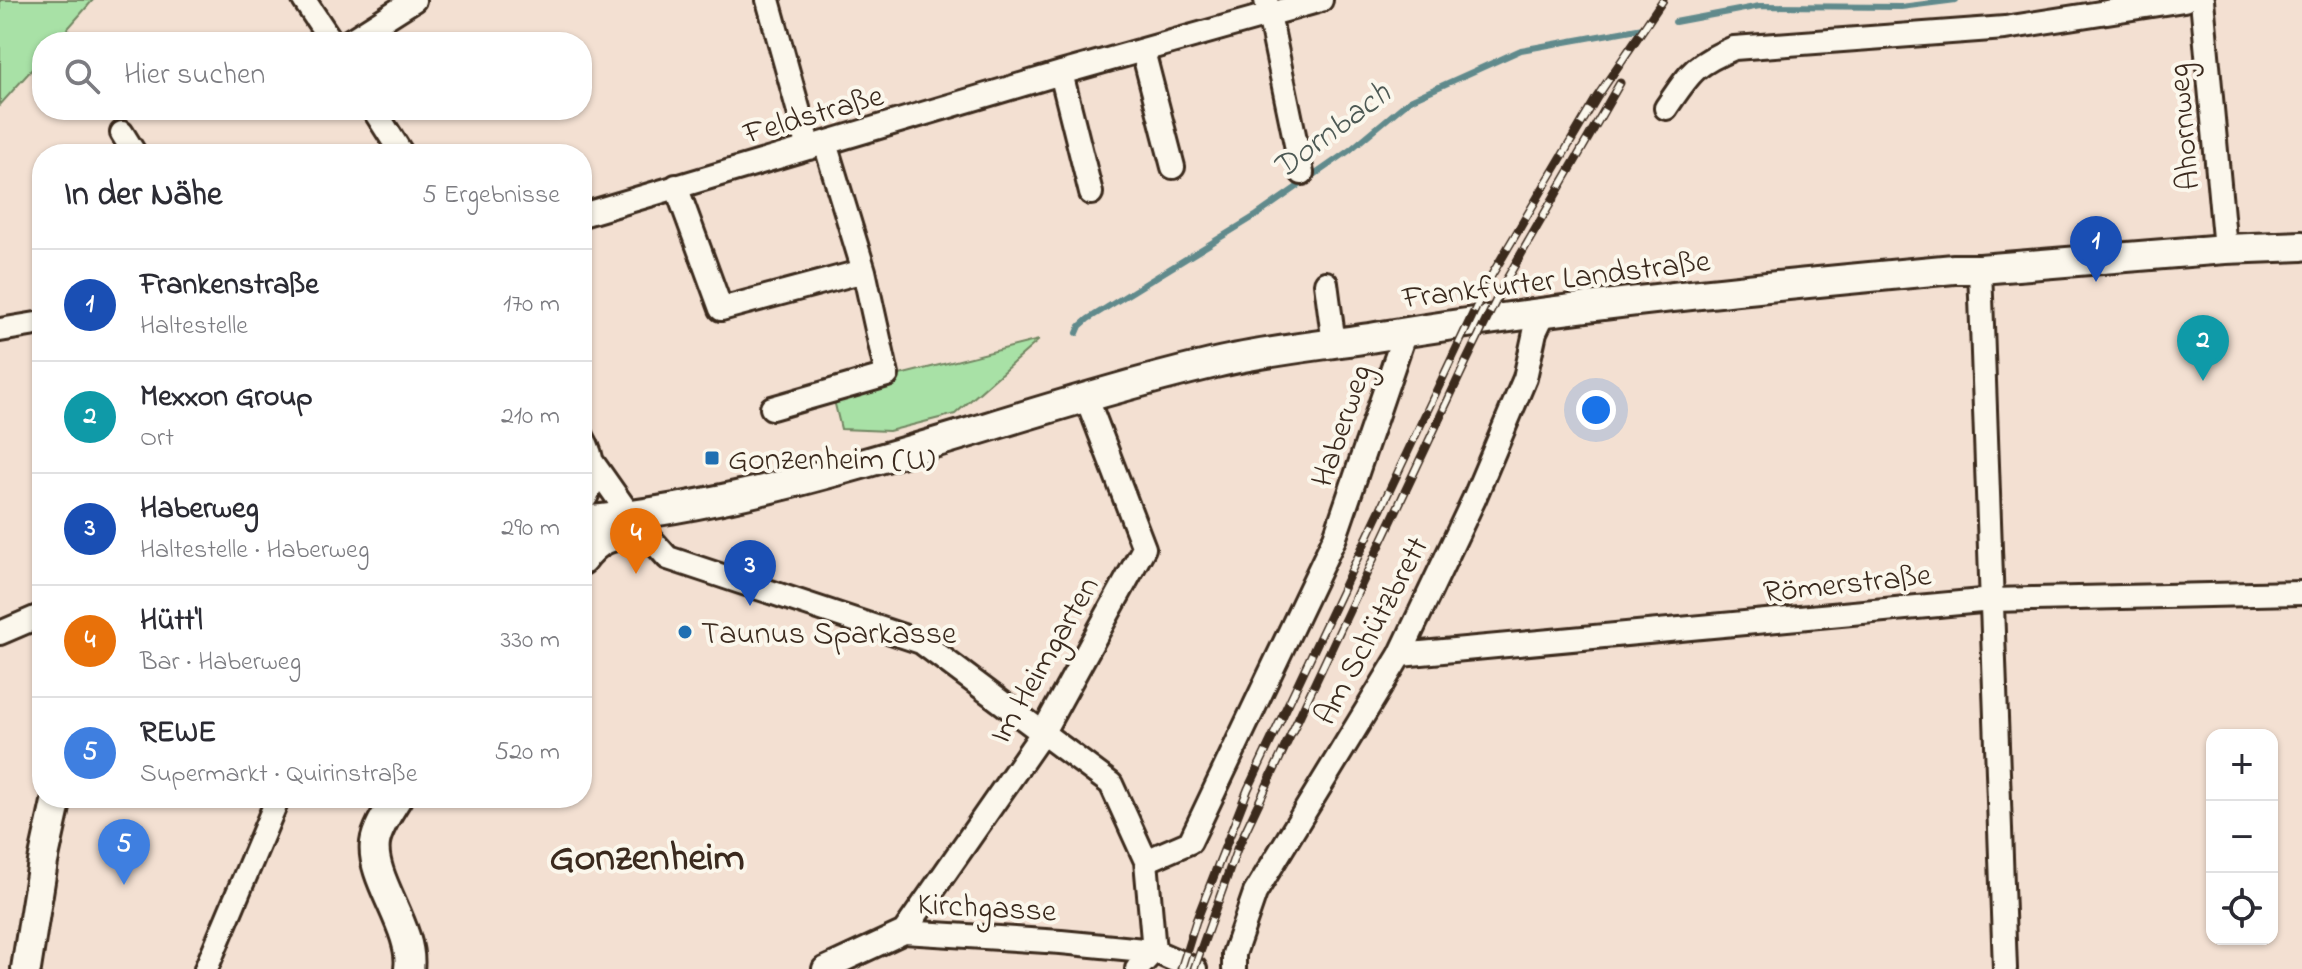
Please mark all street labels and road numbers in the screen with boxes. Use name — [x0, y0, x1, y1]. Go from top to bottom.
street label: Ahornweg — [2157, 61, 2214, 192]
street label: Feldstraße — [737, 74, 890, 159]
street label: Frankfurter Landstraße — [1399, 239, 1713, 324]
street label: Haberweg — [1300, 359, 1386, 494]
street label: Am Schützbrett — [1304, 529, 1443, 734]
street label: Römerstraße — [1761, 553, 1934, 618]
street label: Im Heimgarten — [979, 568, 1113, 753]
street label: Kirchgasse — [916, 882, 1058, 937]

